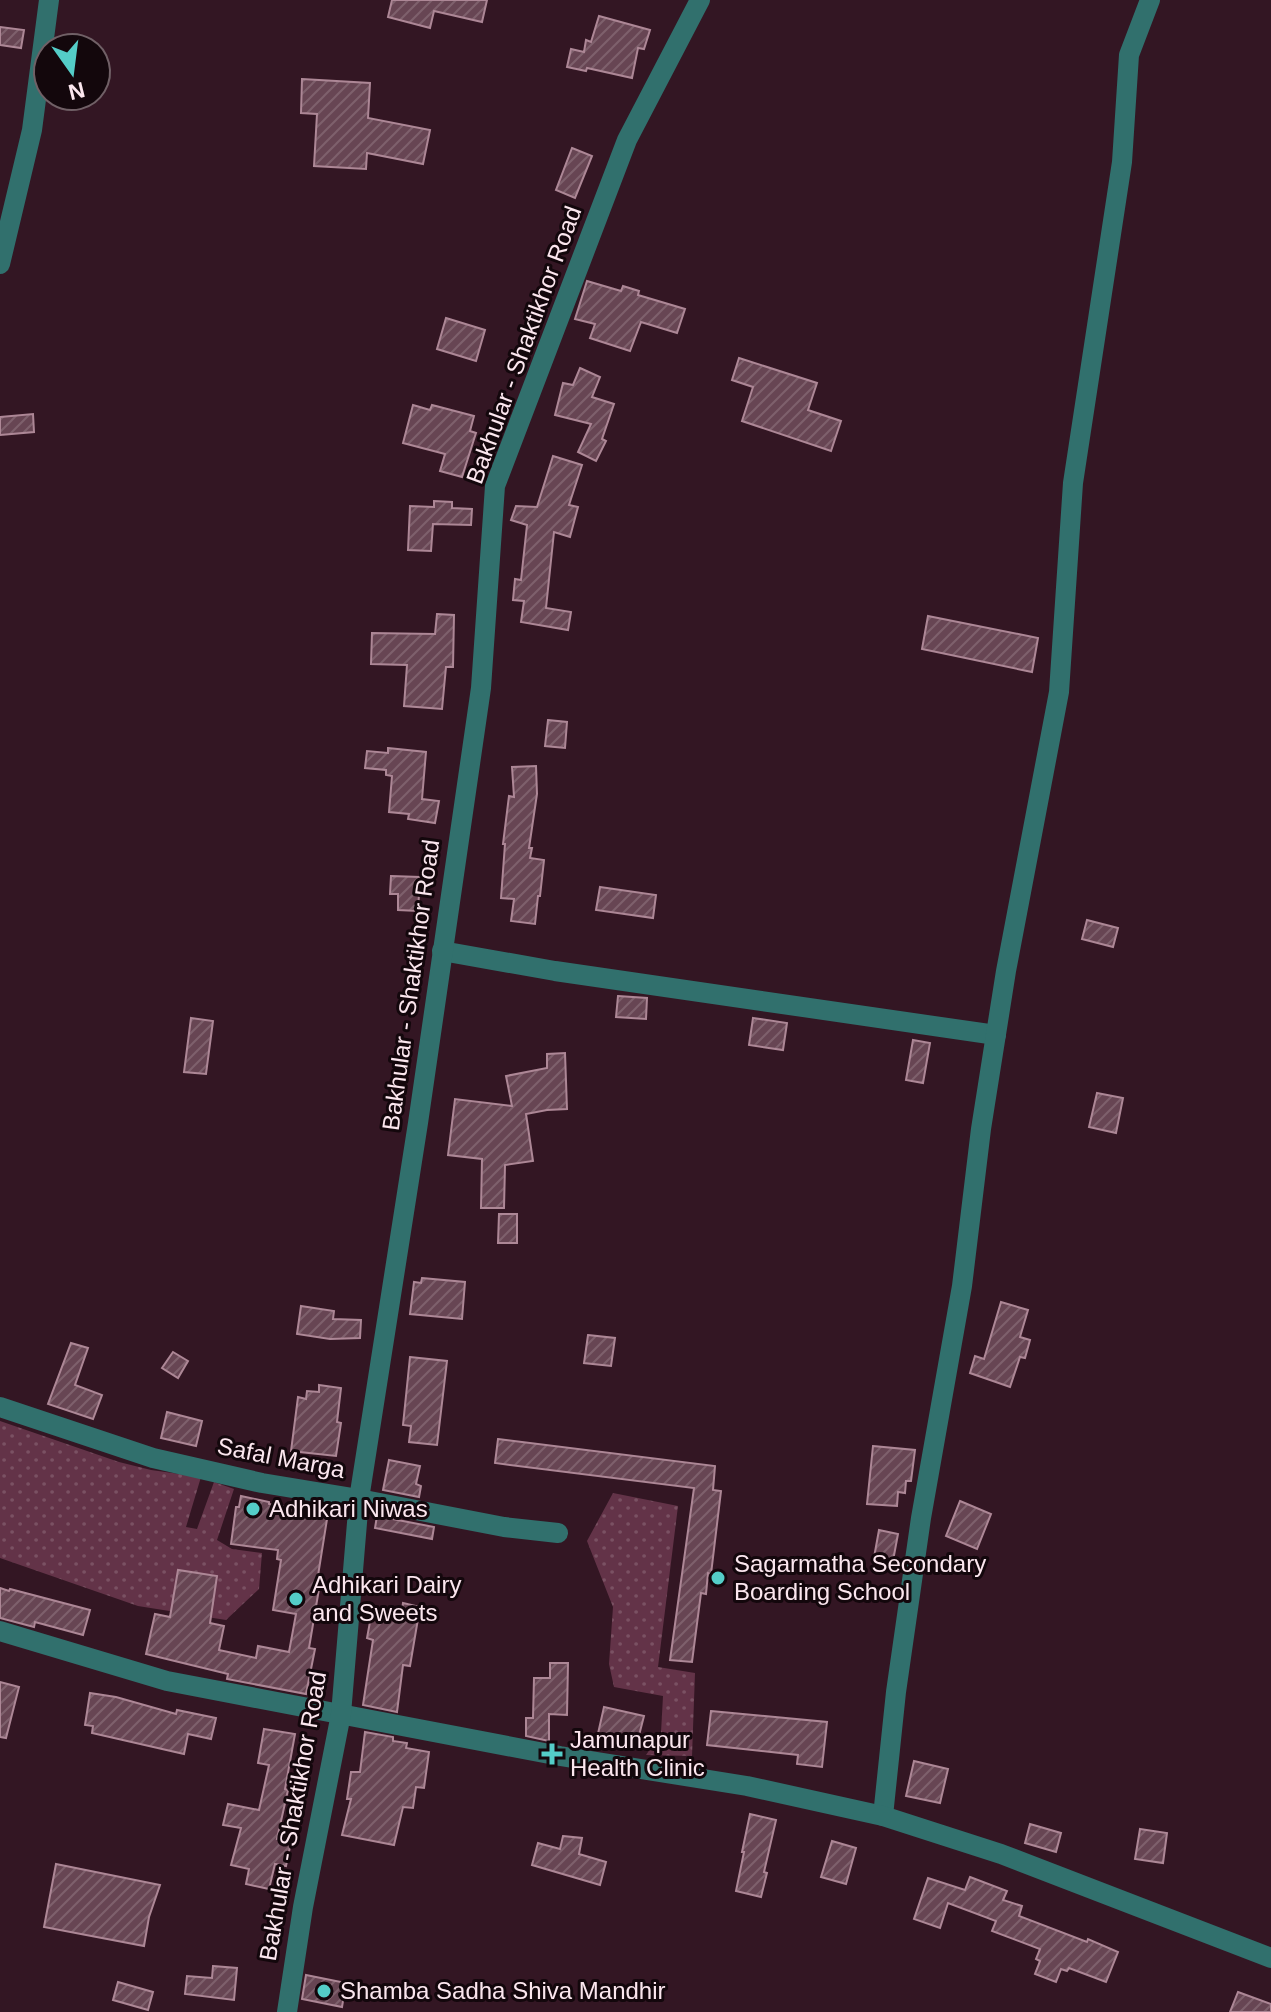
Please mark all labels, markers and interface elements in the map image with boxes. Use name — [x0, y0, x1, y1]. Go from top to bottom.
north arrow — [32, 32, 112, 112]
text: N — [66, 77, 87, 105]
street label: Bakhular - Shaktikhor Road — [461, 202, 586, 487]
street label: Bakhular - Shaktikhor Road — [377, 838, 444, 1132]
street label: Safal Marga — [215, 1432, 348, 1483]
place label: Adhikari Niwas — [269, 1495, 428, 1522]
marker: Adhikari Niwas — [244, 1500, 262, 1518]
place label: Sagarmatha Secondary Boarding School — [734, 1550, 986, 1605]
marker: Sagarmatha Secondary Boarding School — [709, 1569, 727, 1587]
place label: Adhikari Dairy and Sweets — [312, 1571, 461, 1626]
marker: Adhikari Dairy and Sweets — [287, 1590, 305, 1608]
street label: Bakhular - Shaktikhor Road — [254, 1669, 331, 1963]
place label: Jamunapur Health Clinic — [570, 1726, 705, 1781]
marker: Jamunapur Health Clinic — [541, 1743, 563, 1765]
place label: Shamba Sadha Shiva Mandhir — [340, 1977, 666, 2004]
marker: Shamba Sadha Shiva Mandhir — [315, 1982, 333, 2000]

